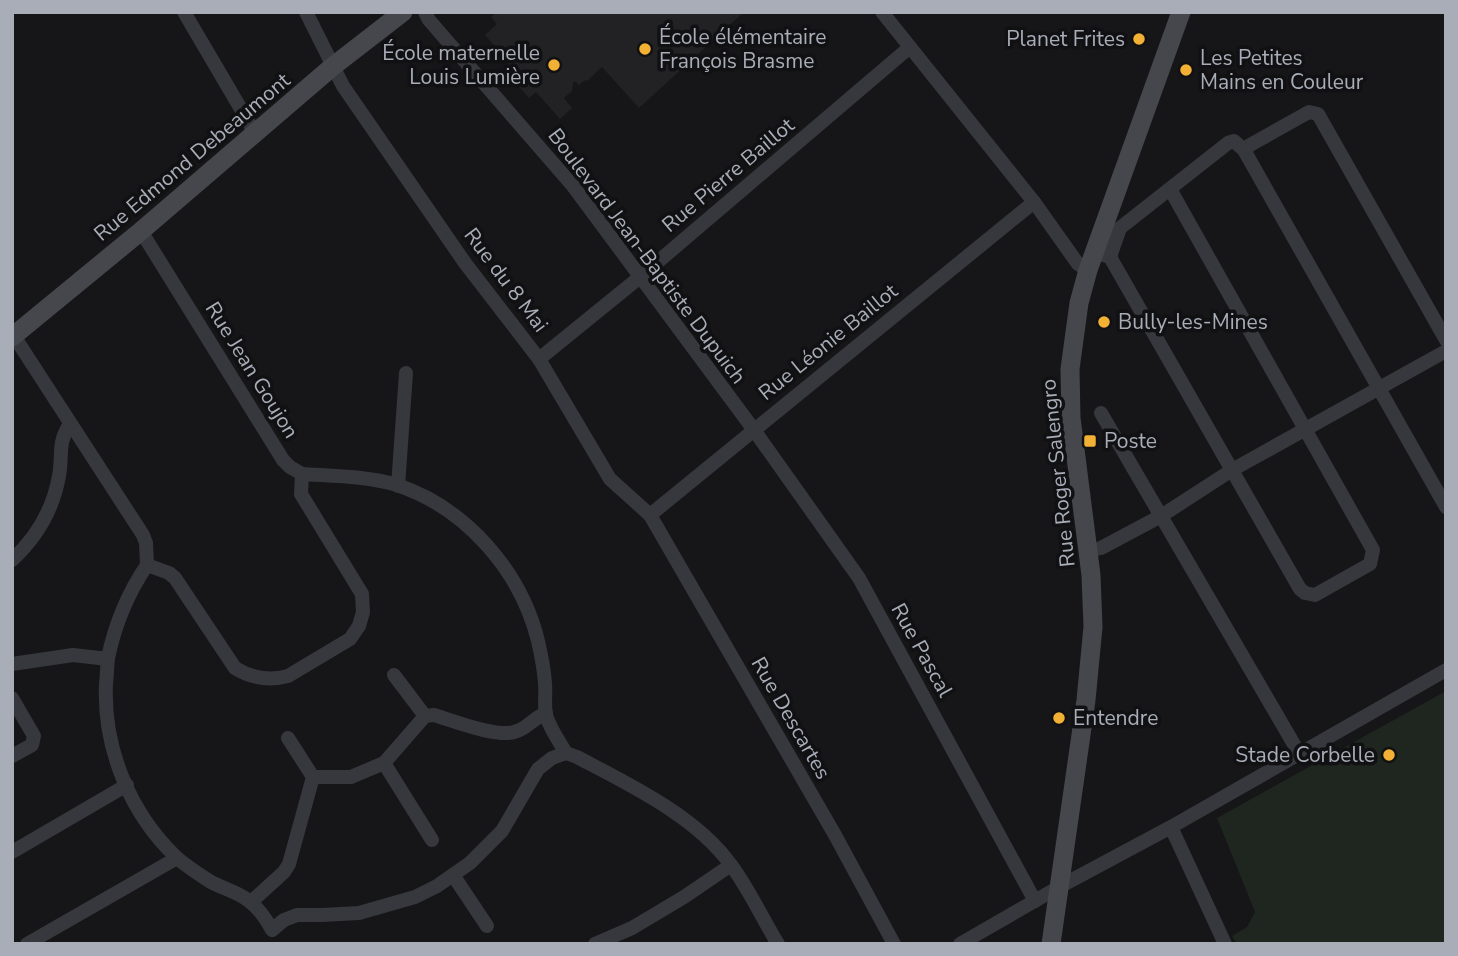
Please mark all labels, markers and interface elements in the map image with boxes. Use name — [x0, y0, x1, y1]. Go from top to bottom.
place label: École élémentaire François Brasme — [659, 23, 826, 75]
place label: Planet Frites — [1006, 25, 1125, 53]
marker: Planet Frites — [1131, 31, 1147, 47]
place label: École maternelle Louis Lumière — [382, 39, 540, 91]
marker: École élémentaire François Brasme — [637, 41, 653, 57]
place label: Les Petites Mains en Couleur — [1200, 44, 1364, 96]
marker: École maternelle Louis Lumière — [546, 57, 562, 73]
marker: Les Petites Mains en Couleur — [1178, 62, 1194, 78]
street label: Rue Edmond Debeaumont — [88, 66, 296, 247]
street label: Rue Pierre Baillot — [656, 111, 801, 239]
street label: Boulevard Jean-Baptiste Dupuich — [542, 123, 752, 389]
street label: Rue du 8 Mai — [458, 222, 554, 338]
street label: Rue Léonie Baillot — [753, 277, 904, 407]
street label: Rue Jean Goujon — [199, 296, 305, 444]
place label: Bully-les-Mines — [1118, 308, 1268, 336]
marker: Bully-les-Mines — [1096, 314, 1112, 330]
street label: Rue Roger Salengro — [1034, 378, 1082, 568]
place label: Poste — [1104, 427, 1157, 455]
marker: Poste — [1082, 433, 1098, 449]
street label: Rue Pascal — [885, 598, 960, 703]
street label: Rue Descartes — [745, 652, 837, 784]
place label: Entendre — [1073, 704, 1158, 732]
marker: Entendre — [1051, 710, 1067, 726]
place label: Stade Corbelle — [1235, 741, 1375, 769]
marker: Stade Corbelle — [1381, 747, 1397, 763]

